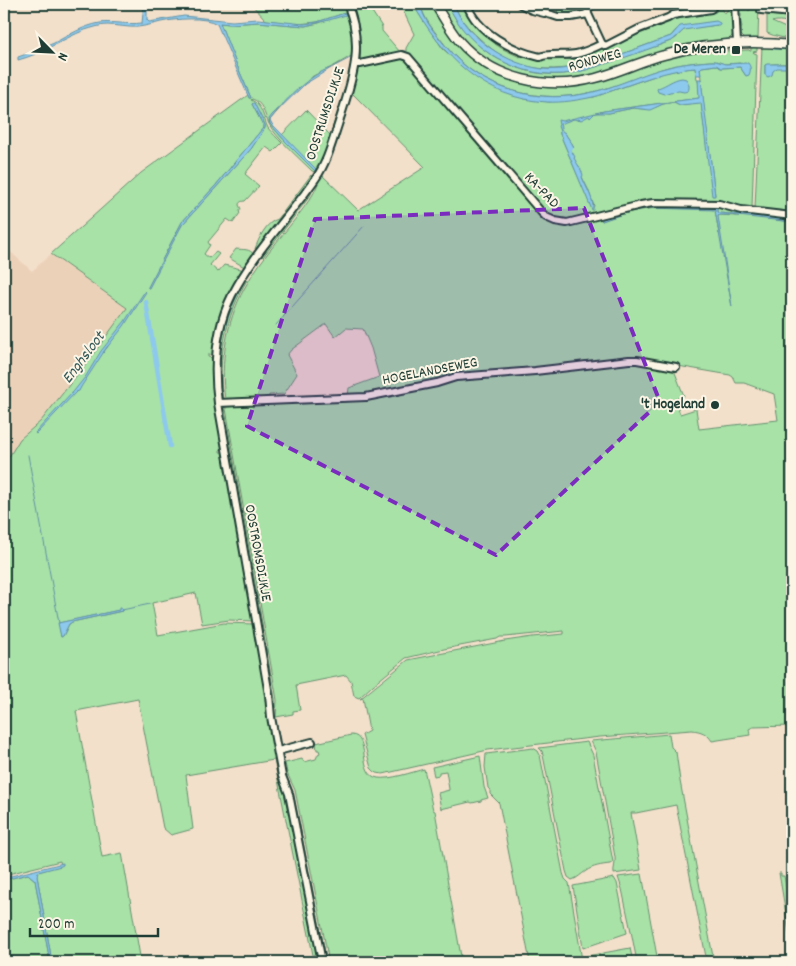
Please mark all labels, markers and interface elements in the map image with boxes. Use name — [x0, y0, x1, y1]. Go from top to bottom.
north arrow — [28, 28, 78, 78]
place label: De Meren — [674, 39, 726, 61]
street label: RONDWEG — [566, 43, 624, 79]
marker: De Meren — [730, 44, 742, 56]
text: N — [51, 49, 73, 64]
street label: OOSTRUMSDIJKJE — [301, 64, 351, 163]
street label: KA-PAD — [518, 168, 564, 214]
water label: Enghsloot — [57, 326, 112, 389]
street label: HOGELANDSEWEG — [380, 352, 480, 392]
place label: 't Hogeland — [641, 394, 705, 416]
marker: 't Hogeland — [709, 399, 721, 411]
street label: OOSTROMSDIJKJE — [238, 503, 276, 603]
scale bar — [30, 906, 158, 938]
text: 200 m — [38, 914, 75, 936]

